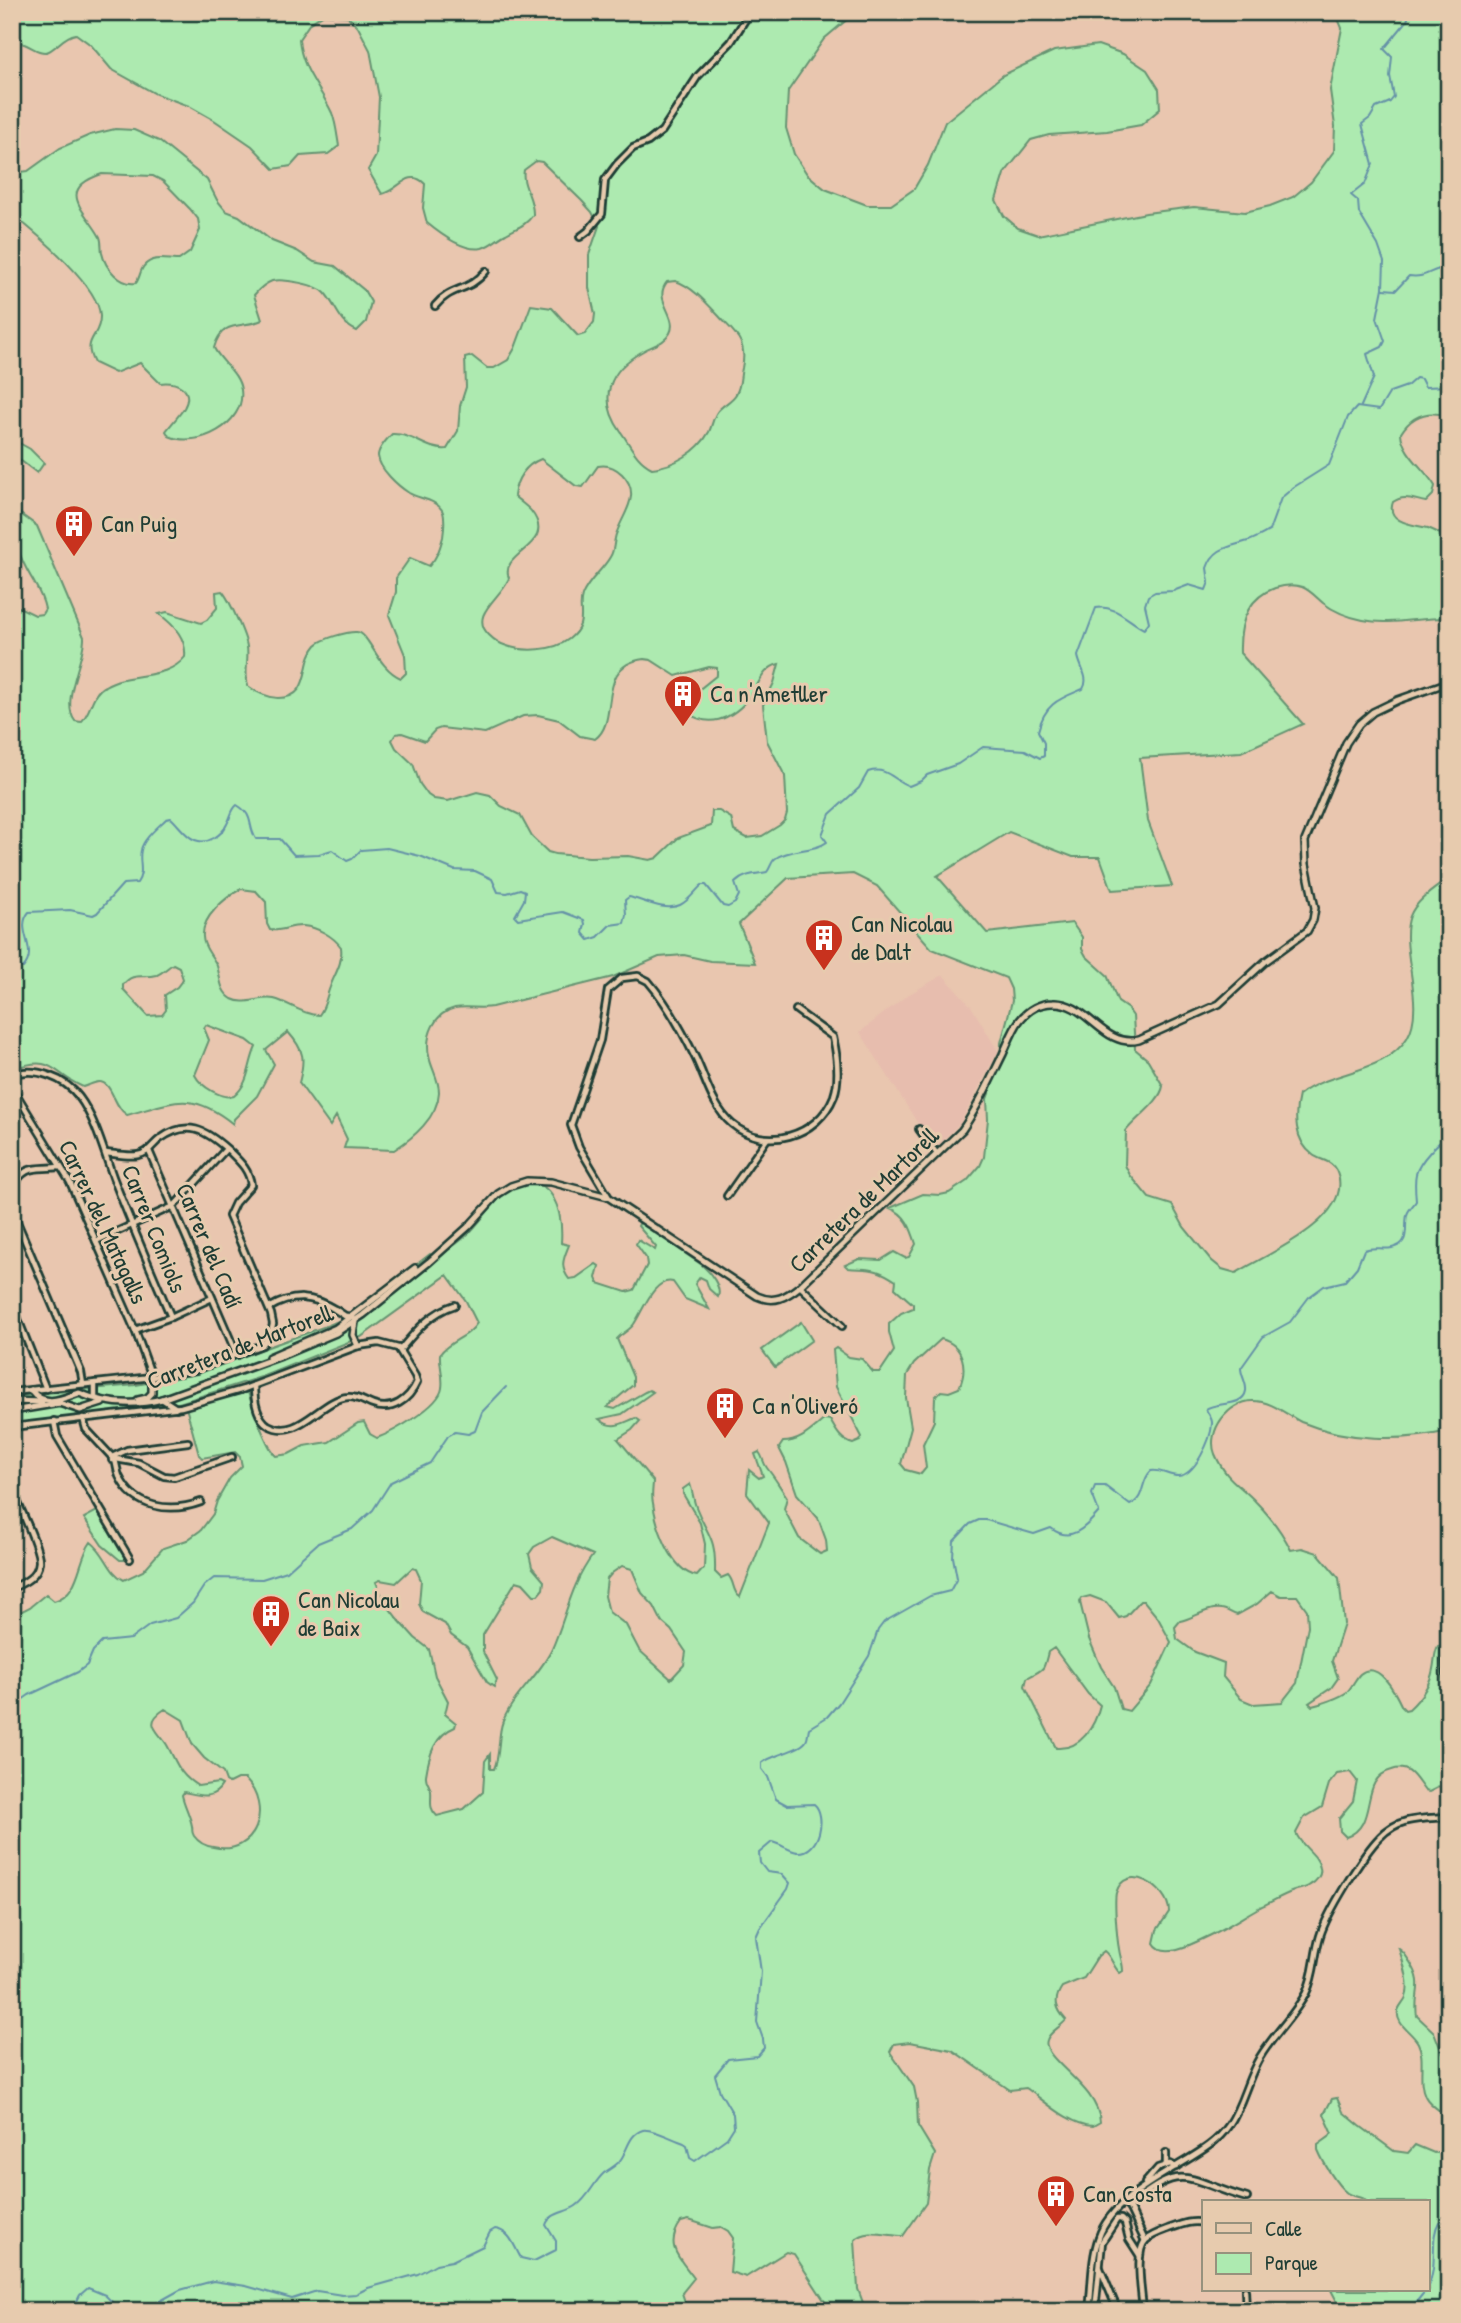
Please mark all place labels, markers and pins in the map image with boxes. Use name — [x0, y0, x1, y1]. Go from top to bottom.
building icon: Can Puig — [53, 503, 95, 558]
place label: Can Puig — [101, 507, 177, 539]
building icon: Ca n'Ametller — [662, 673, 704, 728]
place label: Ca n'Ametller — [710, 677, 828, 709]
place label: Can Nicolau de Dalt — [851, 907, 953, 967]
building icon: Can Nicolau de Dalt — [803, 917, 845, 972]
building icon: Ca n'Oliveró — [704, 1385, 746, 1440]
place label: Ca n'Oliveró — [752, 1389, 858, 1421]
place label: Can Nicolau de Baix — [298, 1583, 400, 1643]
building icon: Can Nicolau de Baix — [250, 1593, 292, 1648]
building icon: Can Costa — [1035, 2173, 1077, 2228]
place label: Can Costa — [1083, 2177, 1172, 2209]

